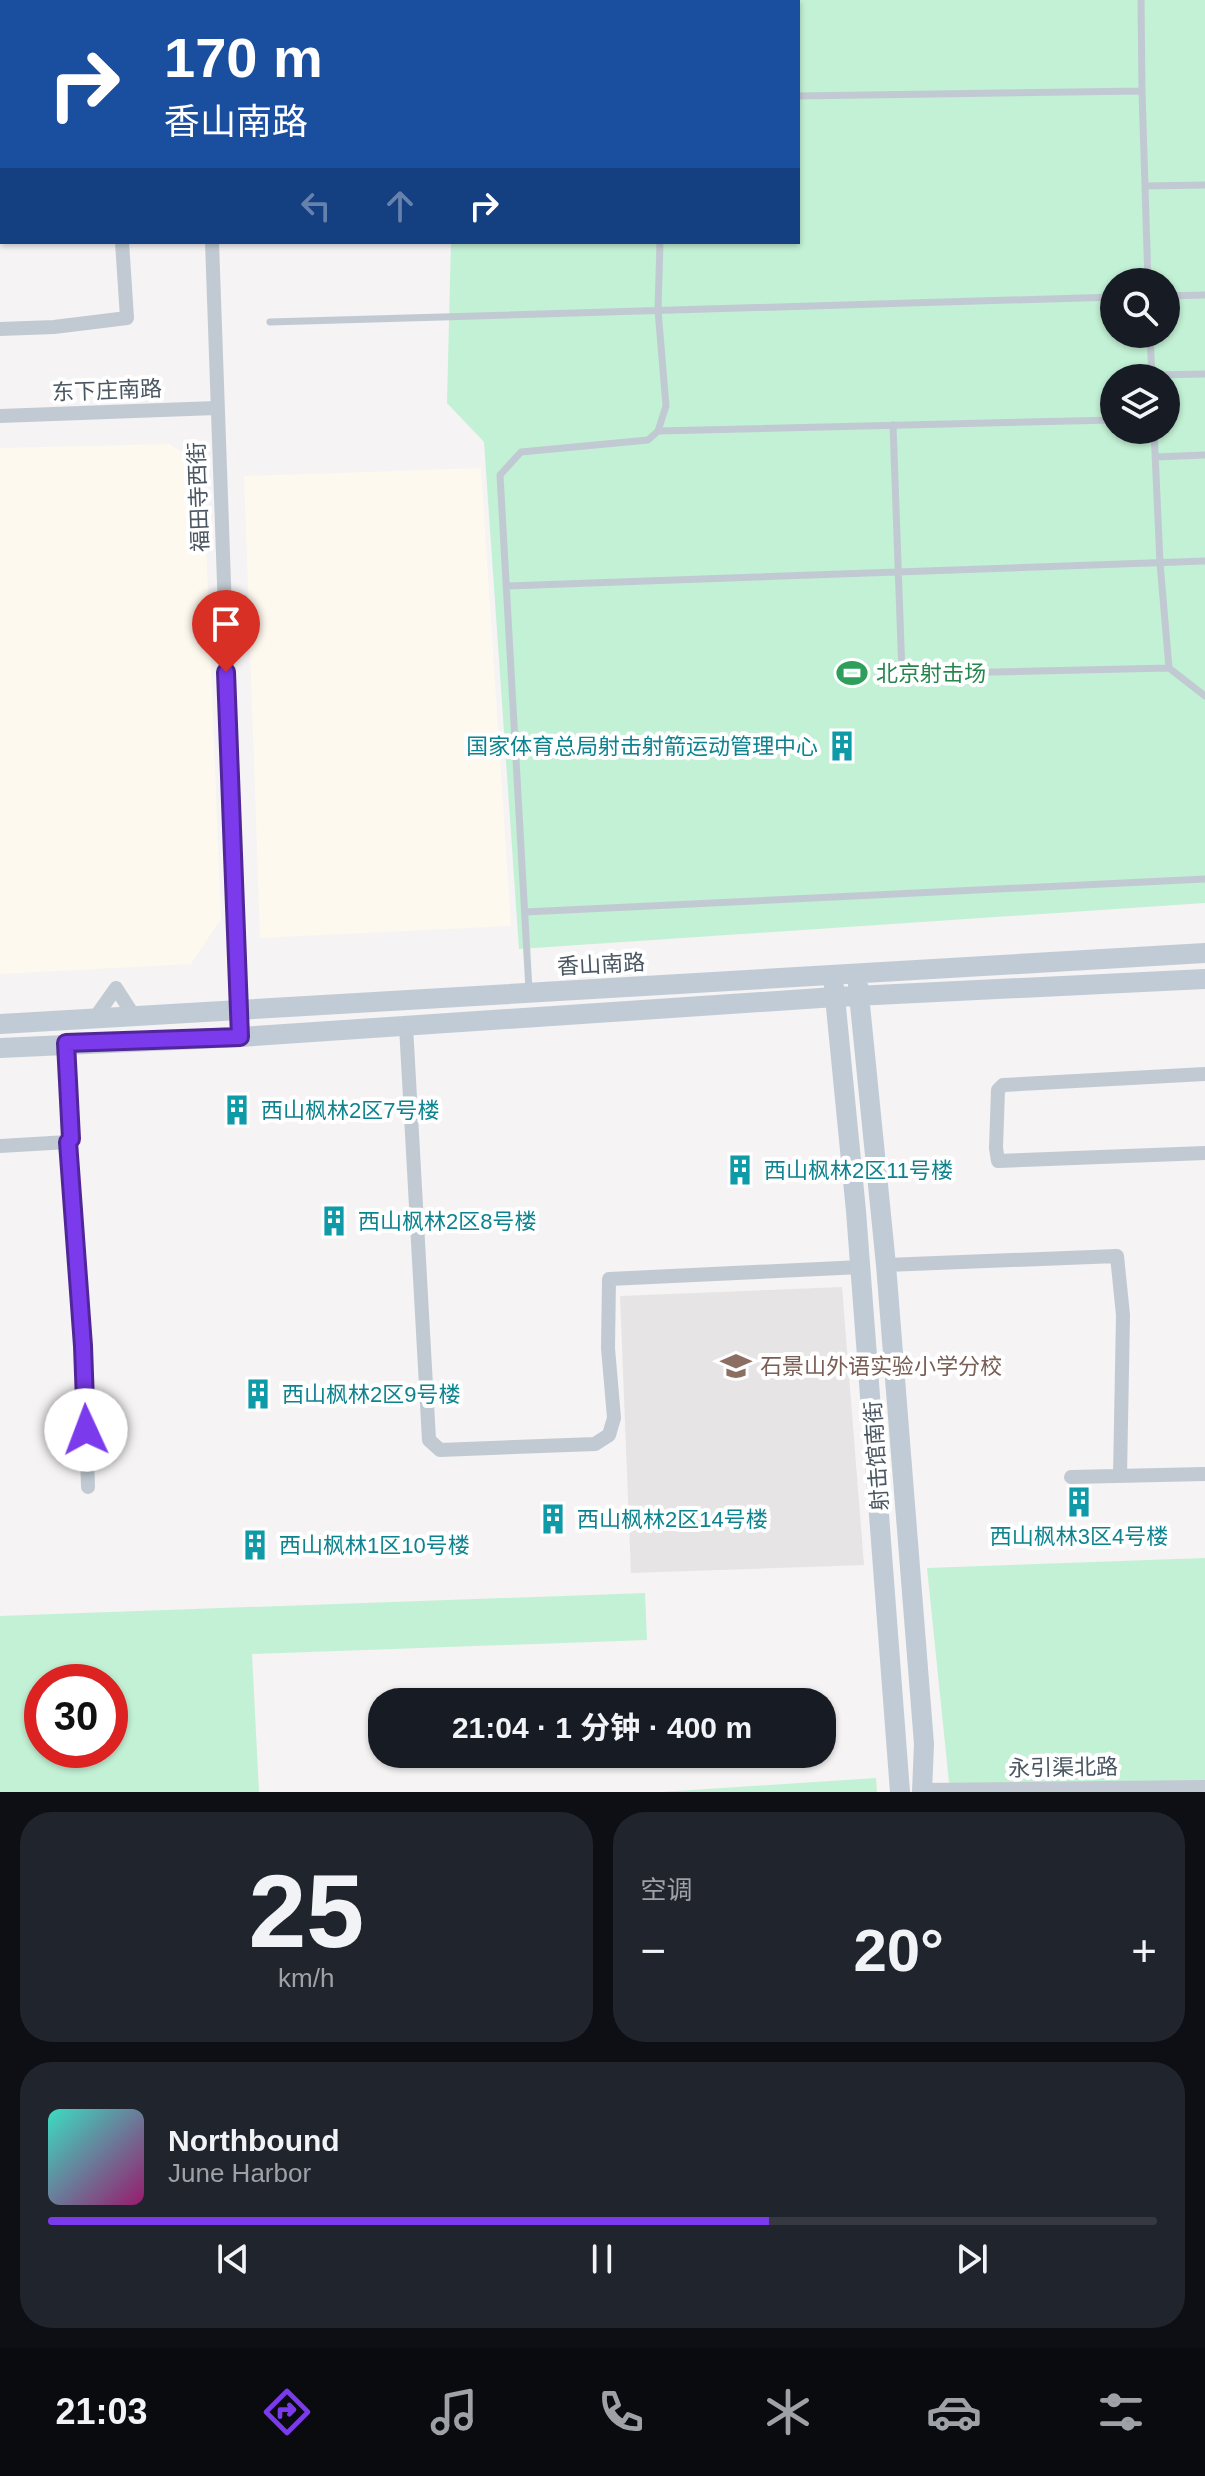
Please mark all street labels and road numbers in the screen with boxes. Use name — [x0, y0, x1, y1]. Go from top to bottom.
street label: 东下庄南路 — [52, 376, 162, 405]
street label: 福田寺西街 — [184, 442, 213, 552]
street label: 香山南路 — [556, 950, 646, 979]
street label: 射击馆南街 — [860, 1400, 893, 1512]
street label: 永引渠北路 — [1008, 1754, 1118, 1781]

